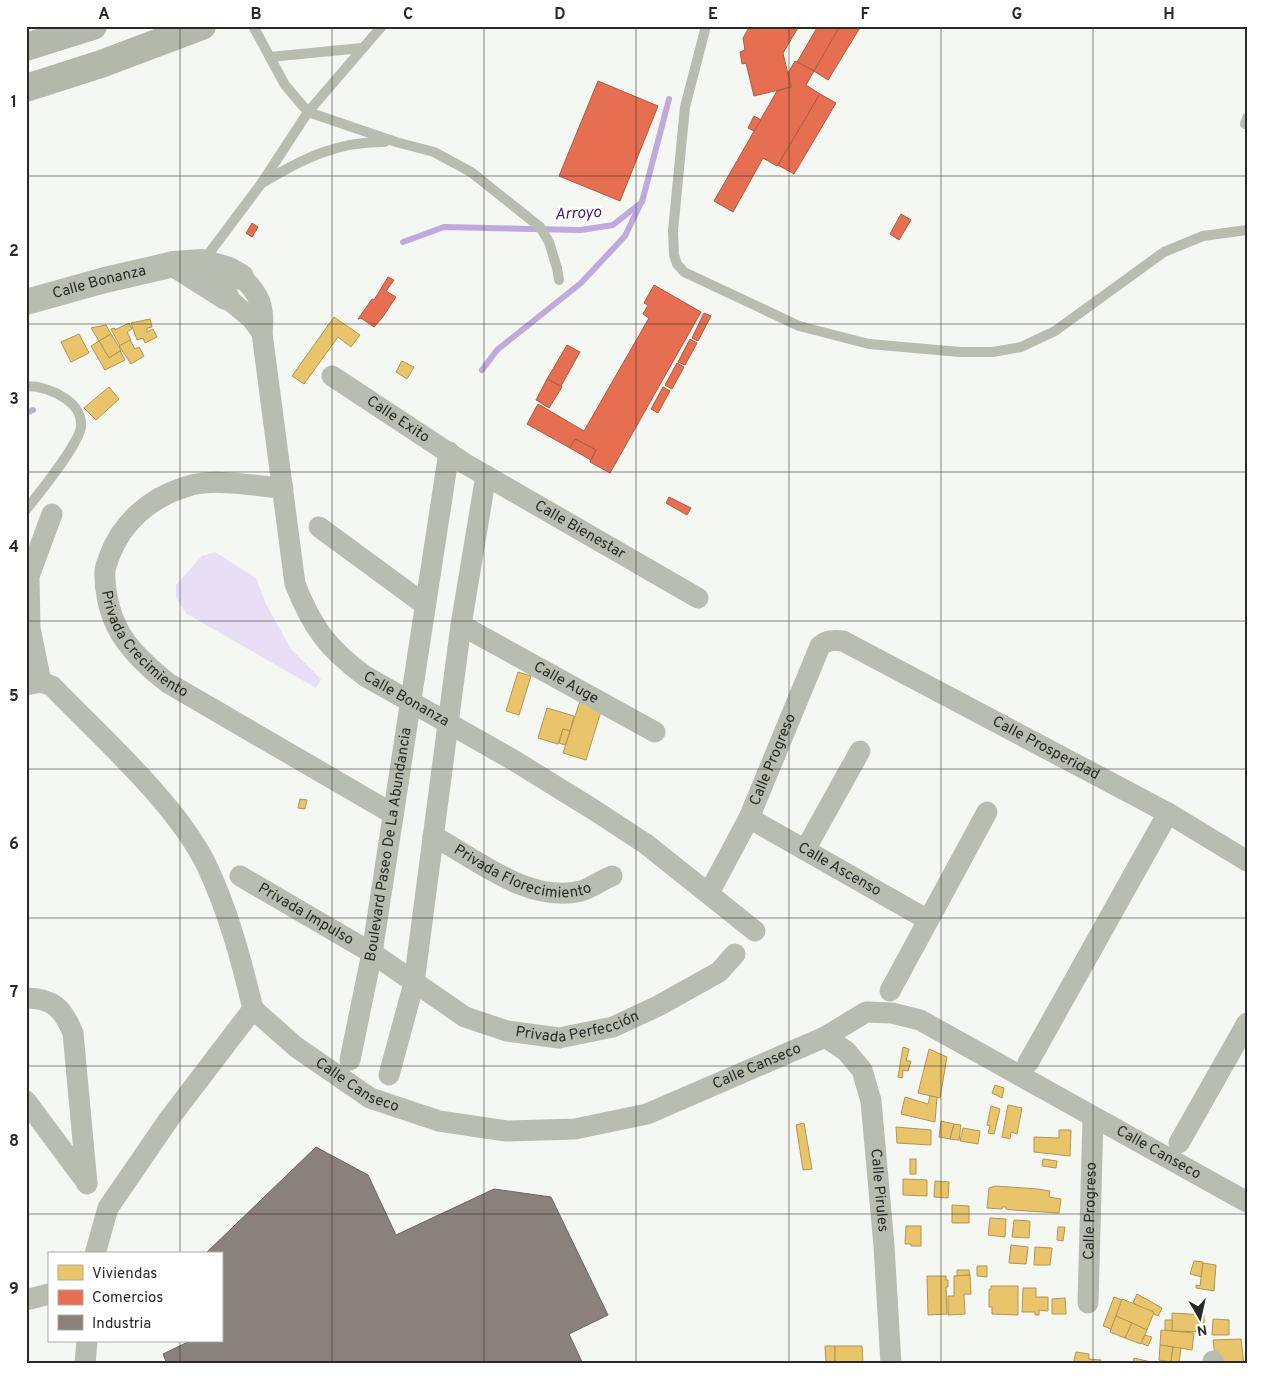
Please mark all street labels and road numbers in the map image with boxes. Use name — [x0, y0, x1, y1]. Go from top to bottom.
street label: Calle Bonanza — [50, 261, 148, 304]
street label: Calle Exito — [363, 392, 433, 447]
street label: Calle Bienestar — [531, 496, 629, 564]
street label: Privada Crecimiento — [97, 589, 191, 702]
street label: Calle Auge — [530, 657, 602, 709]
street label: Calle Bonanza — [360, 667, 453, 731]
street label: Calle Progreso — [746, 711, 800, 809]
street label: Calle Prosperidad — [989, 712, 1103, 785]
street label: Boulevard Paseo De La Abundancia — [361, 726, 416, 963]
street label: Calle Ascenso — [794, 838, 885, 901]
street label: Privada Florecimiento — [450, 841, 595, 903]
street label: Privada Impulso — [254, 879, 357, 950]
street label: Privada Perfección — [514, 1007, 642, 1047]
street label: Calle Canseco — [710, 1039, 804, 1094]
street label: Calle Canseco — [311, 1054, 402, 1117]
street label: Calle Canseco — [1112, 1121, 1204, 1184]
street label: Calle Pirules — [866, 1148, 892, 1233]
street label: Calle Progreso — [1080, 1162, 1101, 1260]

